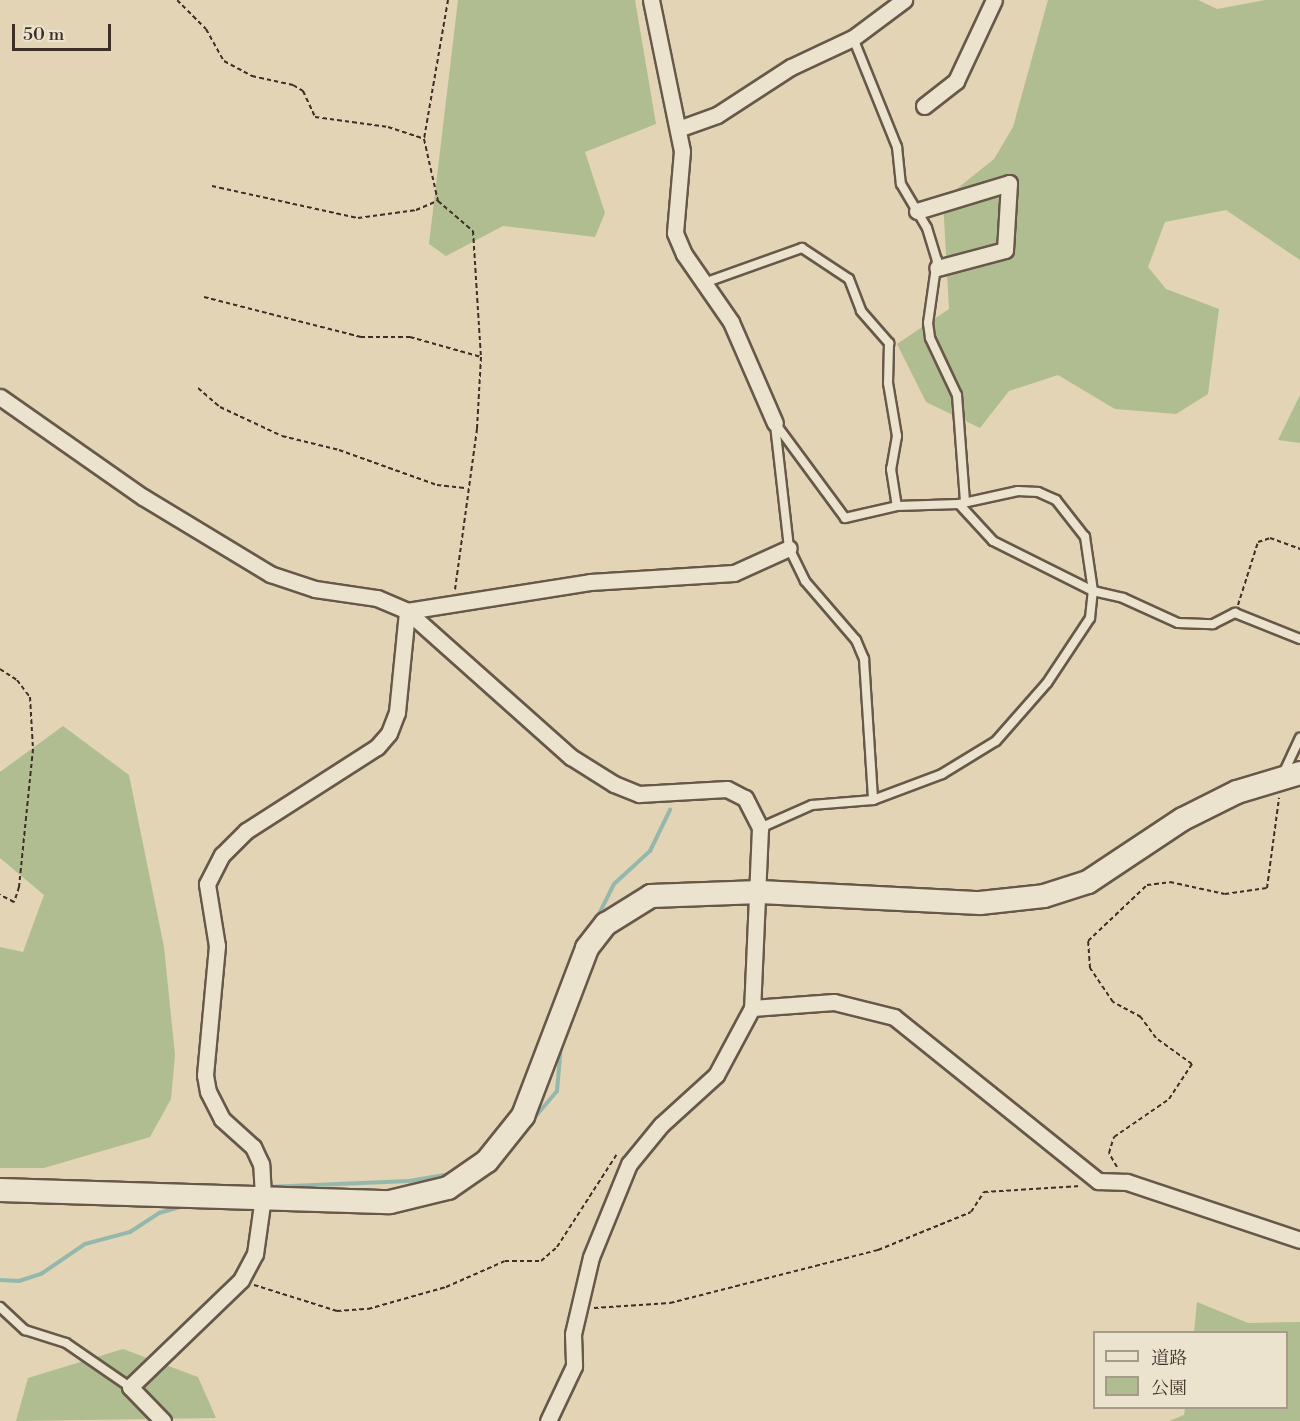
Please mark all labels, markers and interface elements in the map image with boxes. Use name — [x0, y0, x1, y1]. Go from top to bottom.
scale bar — [15, 12, 114, 50]
text: 50 m — [23, 23, 64, 46]
legend — [1093, 1331, 1288, 1409]
text: 道路 — [1151, 1347, 1187, 1370]
text: 公園 — [1151, 1377, 1187, 1400]

